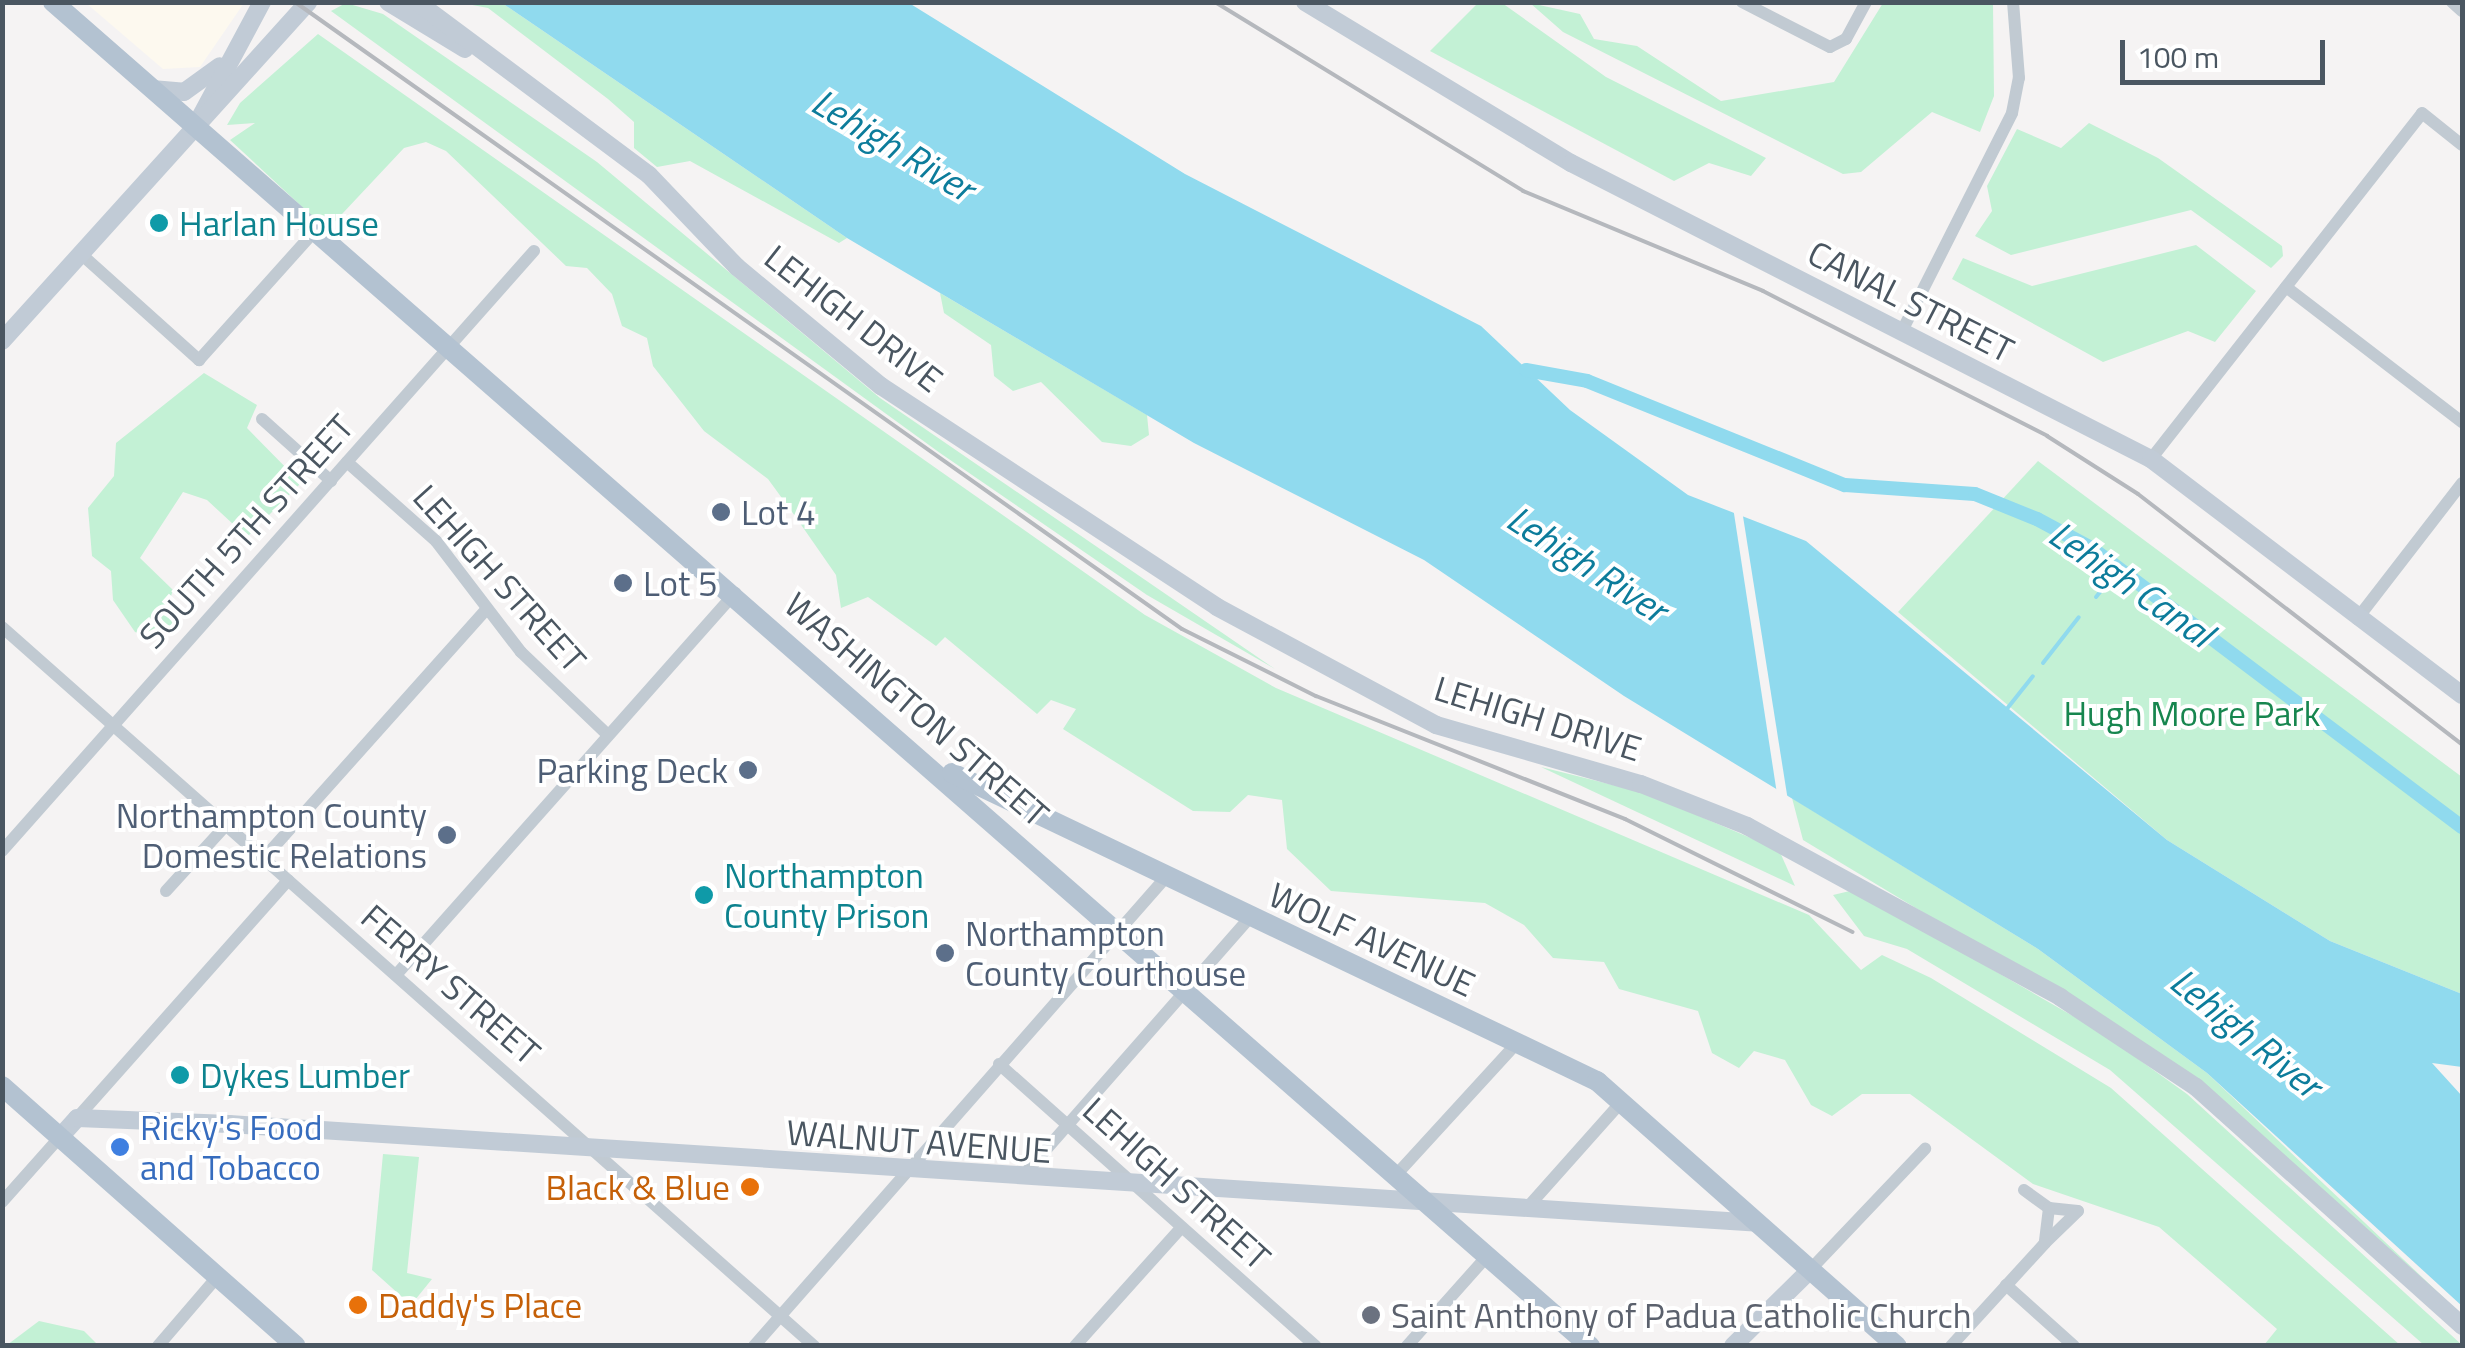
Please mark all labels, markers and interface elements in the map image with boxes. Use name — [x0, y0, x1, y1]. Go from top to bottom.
scale bar — [2125, 20, 2330, 82]
text: 100 m — [2137, 34, 2219, 80]
water label: Lehigh River — [804, 79, 982, 211]
place label: Harlan House — [179, 202, 379, 244]
marker: Harlan House — [148, 212, 170, 234]
street label: CANAL STREET — [1801, 231, 2021, 371]
street label: LEHIGH DRIVE — [757, 236, 951, 400]
street label: SOUTH 5TH STREET — [130, 406, 362, 656]
street label: LEHIGH STREET — [405, 476, 595, 680]
place label: Lot 4 — [741, 491, 816, 533]
water label: Lehigh River — [1499, 496, 1675, 632]
marker: Lot 4 — [710, 501, 732, 523]
water label: Lehigh Canal — [2040, 511, 2222, 657]
place label: Lot 5 — [643, 562, 718, 604]
marker: Lot 5 — [612, 572, 634, 594]
street label: WASHINGTON STREET — [777, 583, 1057, 835]
street label: LEHIGH DRIVE — [1430, 667, 1646, 769]
park label: Hugh Moore Park — [2063, 692, 2321, 734]
place label: Parking Deck — [537, 749, 728, 791]
marker: Parking Deck — [737, 759, 759, 781]
place label: Northampton County Domestic Relations — [116, 794, 427, 876]
marker: Northampton County Domestic Relations — [436, 824, 458, 846]
place label: Northampton County Prison — [724, 854, 929, 936]
street label: WOLF AVENUE — [1262, 873, 1482, 1005]
marker: Northampton County Prison — [693, 884, 715, 906]
street label: FERRY STREET — [353, 895, 549, 1073]
place label: Northampton County Courthouse — [965, 912, 1246, 994]
marker: Northampton County Courthouse — [934, 942, 956, 964]
water label: Lehigh River — [2161, 958, 2331, 1108]
place label: Dykes Lumber — [200, 1054, 410, 1096]
marker: Dykes Lumber — [169, 1064, 191, 1086]
street label: LEHIGH STREET — [1075, 1088, 1279, 1278]
place label: Ricky's Food and Tobacco — [140, 1106, 322, 1188]
street label: WALNUT AVENUE — [785, 1111, 1053, 1171]
marker: Ricky's Food and Tobacco — [109, 1136, 131, 1158]
place label: Black & Blue — [545, 1166, 730, 1208]
marker: Black & Blue — [739, 1176, 761, 1198]
place label: Daddy's Place — [378, 1284, 582, 1326]
marker: Daddy's Place — [347, 1294, 369, 1316]
place label: Saint Anthony of Padua Catholic Church — [1391, 1294, 1971, 1336]
marker: Saint Anthony of Padua Catholic Church — [1360, 1304, 1382, 1326]

